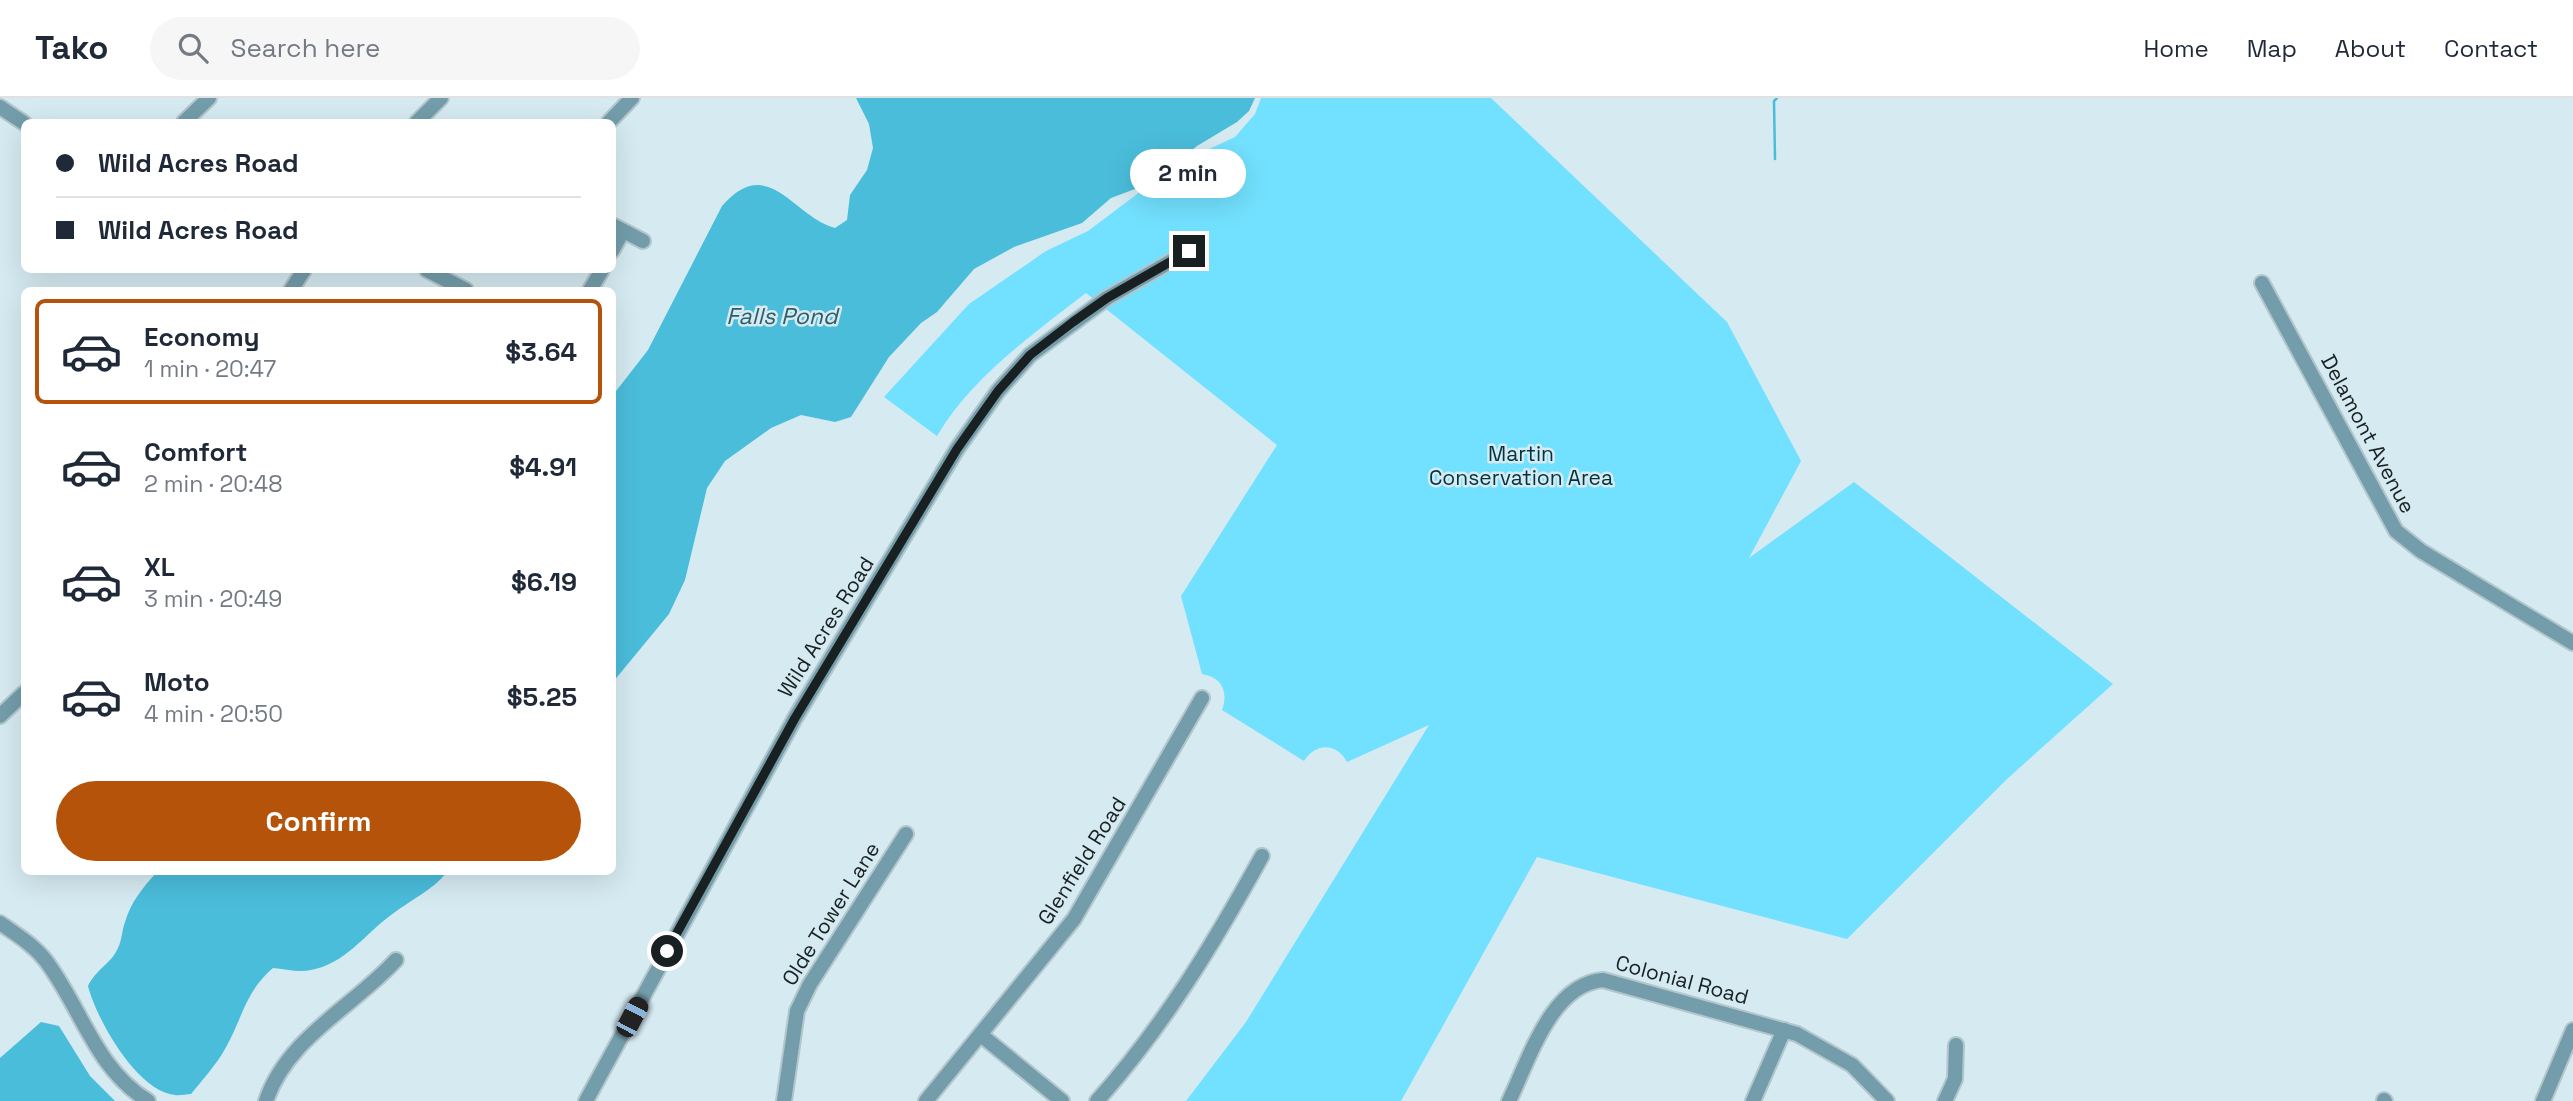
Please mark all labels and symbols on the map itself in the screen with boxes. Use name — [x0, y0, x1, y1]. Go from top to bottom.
callout: 2 min — [1131, 150, 1247, 198]
route end — [1173, 235, 1205, 267]
water label: Falls Pond — [726, 301, 840, 331]
street label: Delamont Avenue — [2315, 350, 2422, 518]
park label: Martin Conservation Area — [1429, 440, 1613, 491]
street label: Wild Acres Road — [771, 551, 880, 702]
street label: Glenfield Road — [1031, 792, 1132, 930]
street label: Olde Tower Lane — [776, 837, 886, 991]
route start — [651, 935, 683, 967]
street label: Colonial Road — [1613, 949, 1752, 1010]
car — [613, 994, 652, 1040]

